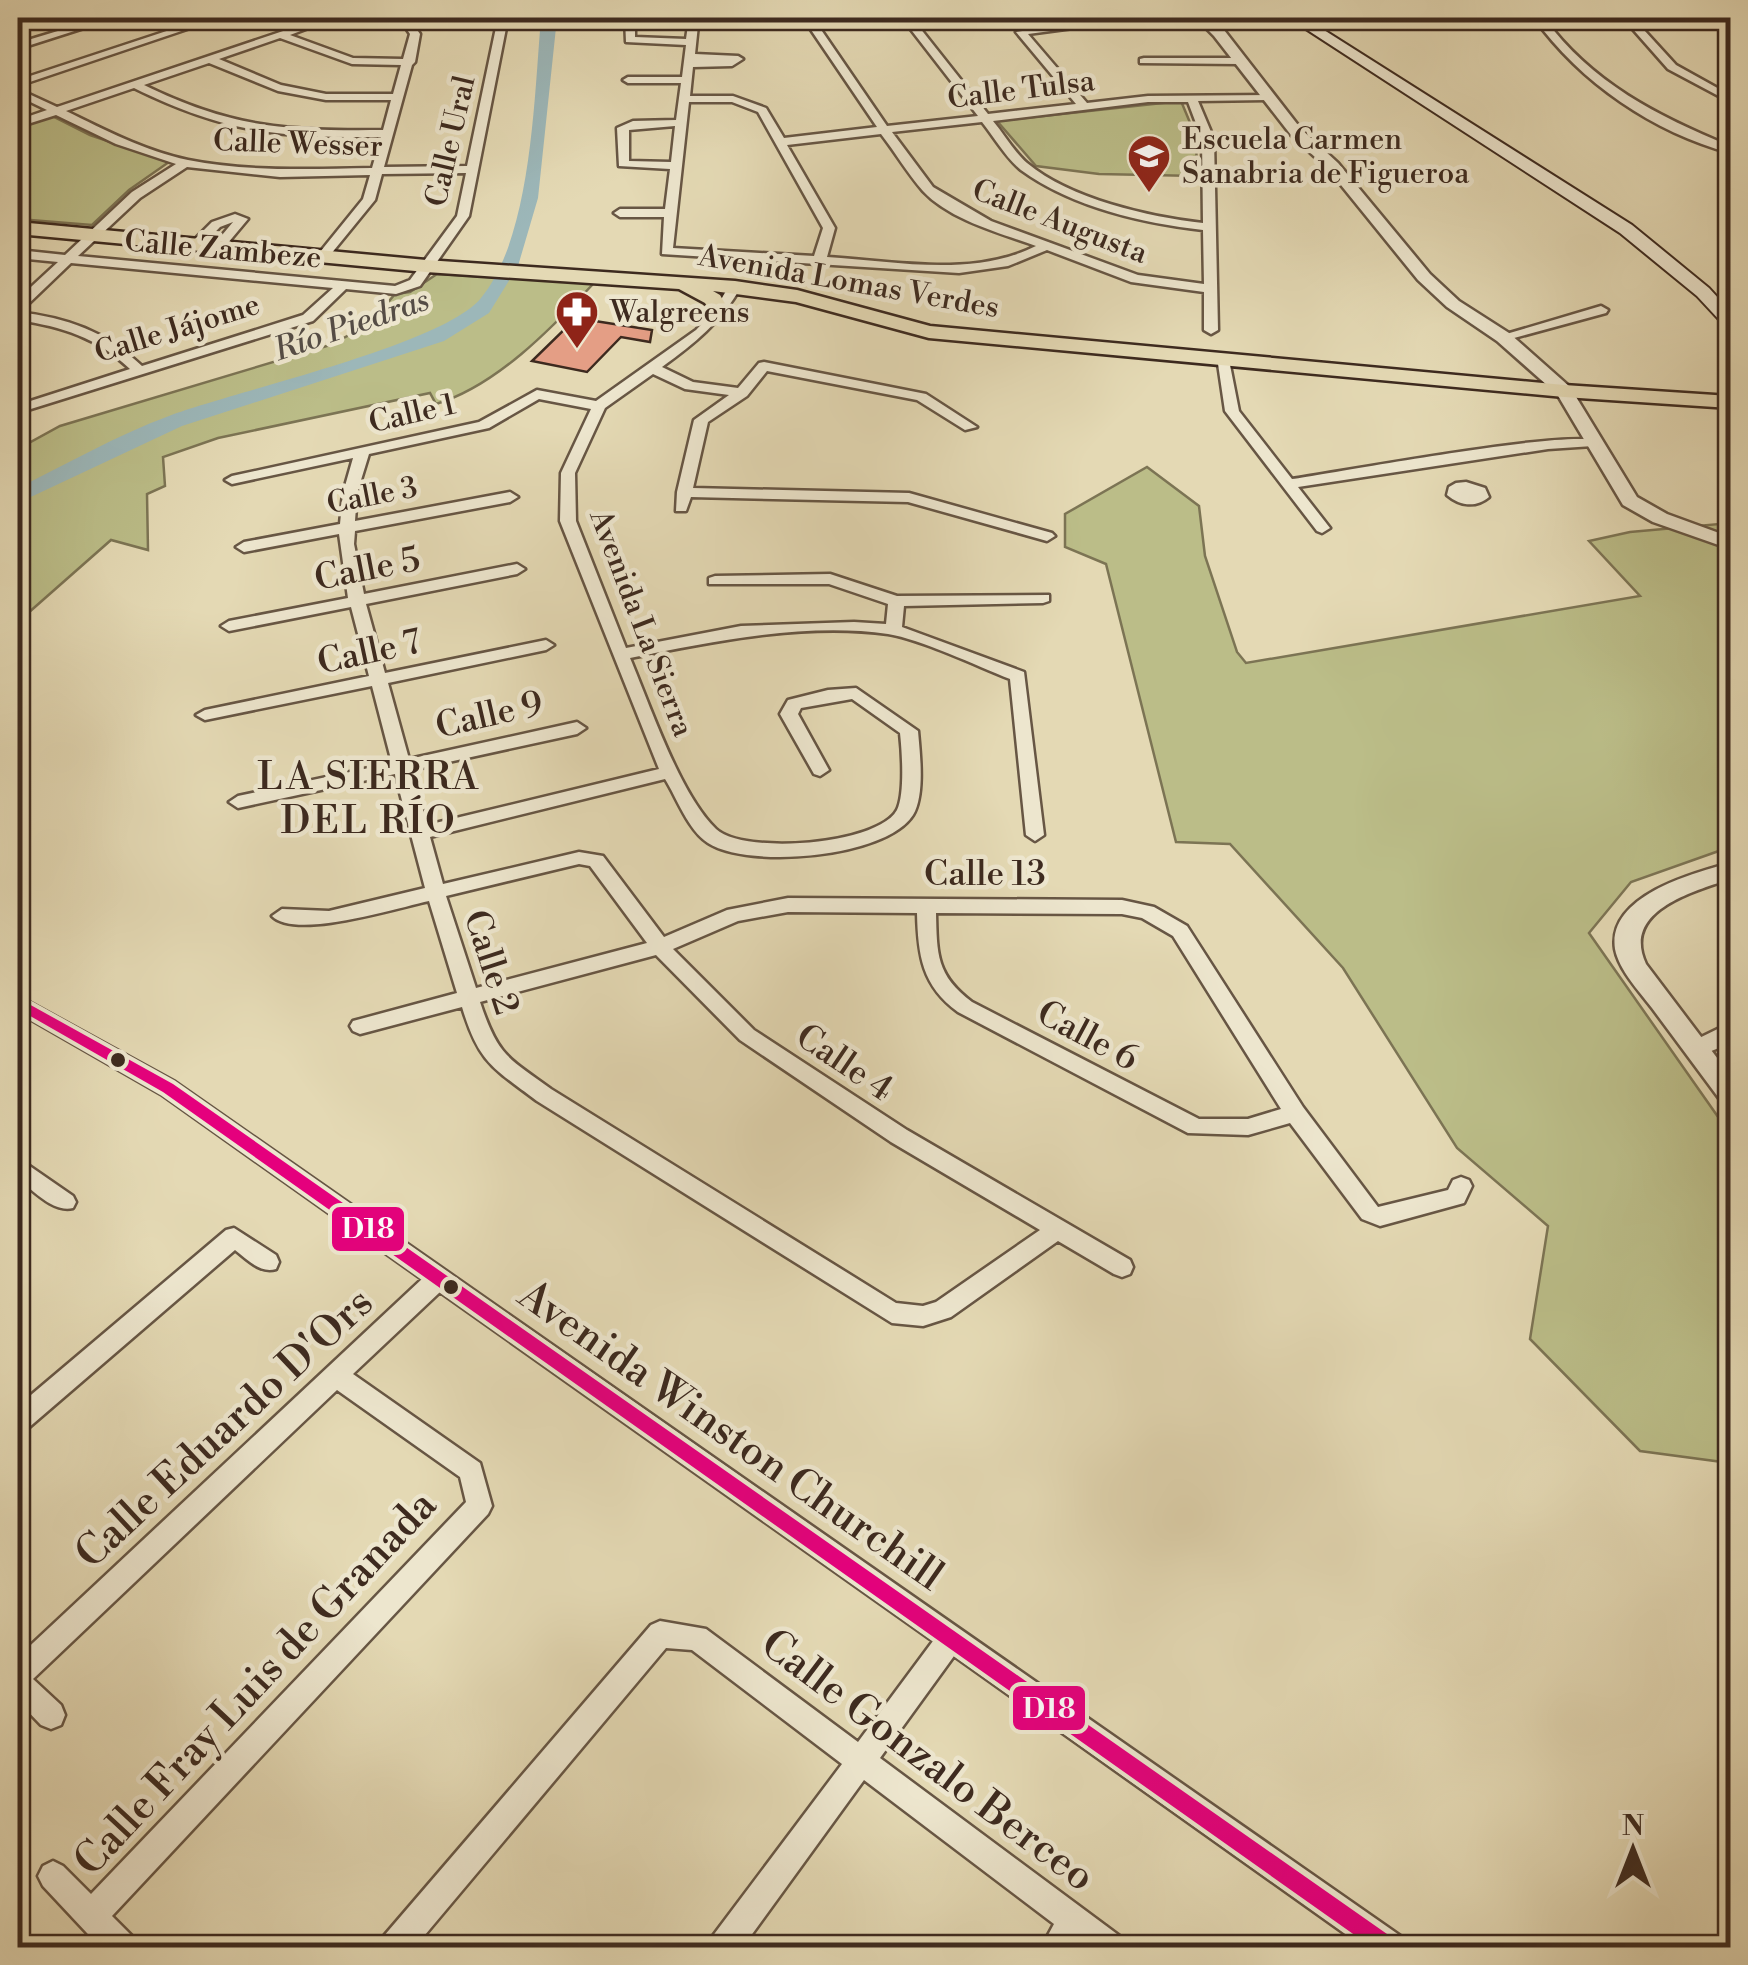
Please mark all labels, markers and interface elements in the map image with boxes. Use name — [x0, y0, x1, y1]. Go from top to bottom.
street label: Calle Tulsa — [945, 62, 1098, 118]
street label: Calle Ural — [417, 72, 485, 210]
place label: Escuela Carmen Sanabria de Figueroa — [1182, 121, 1470, 193]
street label: Calle Wesser — [212, 122, 383, 166]
school or university icon: Escuela Carmen Sanabria de Figueroa — [1126, 133, 1172, 194]
street label: Calle Augusta — [967, 171, 1153, 273]
street label: Calle Zambeze — [123, 222, 323, 278]
street label: Avenida Lomas Verdes — [695, 237, 1002, 327]
water label: Río Piedras — [267, 280, 434, 370]
street label: Calle Jájome — [90, 286, 264, 372]
pharmacy icon: Walgreens — [554, 289, 600, 350]
place label: Walgreens — [609, 294, 750, 332]
street label: Calle 1 — [365, 386, 459, 442]
street label: Calle 3 — [324, 469, 421, 523]
street label: Avenida La Sierra — [580, 504, 702, 743]
street label: Calle 5 — [311, 538, 424, 601]
street label: Calle 7 — [313, 620, 425, 684]
street label: Calle 9 — [432, 682, 547, 749]
district label: LA SIERRA DEL RÍO — [257, 754, 481, 845]
street label: Calle 13 — [924, 853, 1046, 896]
street label: Calle 2 — [454, 905, 528, 1020]
street label: Calle 6 — [1029, 992, 1145, 1081]
street label: Calle 4 — [787, 1015, 901, 1111]
unlabelled marker — [108, 1050, 128, 1070]
line badge: D18 — [330, 1205, 406, 1253]
text: D18 — [341, 1212, 395, 1247]
street label: Avenida Winston Churchill — [507, 1268, 953, 1603]
street label: Calle Eduardo D'Ors — [65, 1277, 385, 1581]
unlabelled marker — [441, 1277, 461, 1297]
street label: Calle Fray Luis de Granada — [63, 1479, 450, 1888]
street label: Calle Gonzalo Berceo — [750, 1618, 1105, 1904]
line badge: D18 — [1011, 1684, 1087, 1732]
text: D18 — [1022, 1692, 1076, 1727]
north arrow — [1583, 1800, 1683, 1900]
text: N — [1622, 1809, 1644, 1844]

